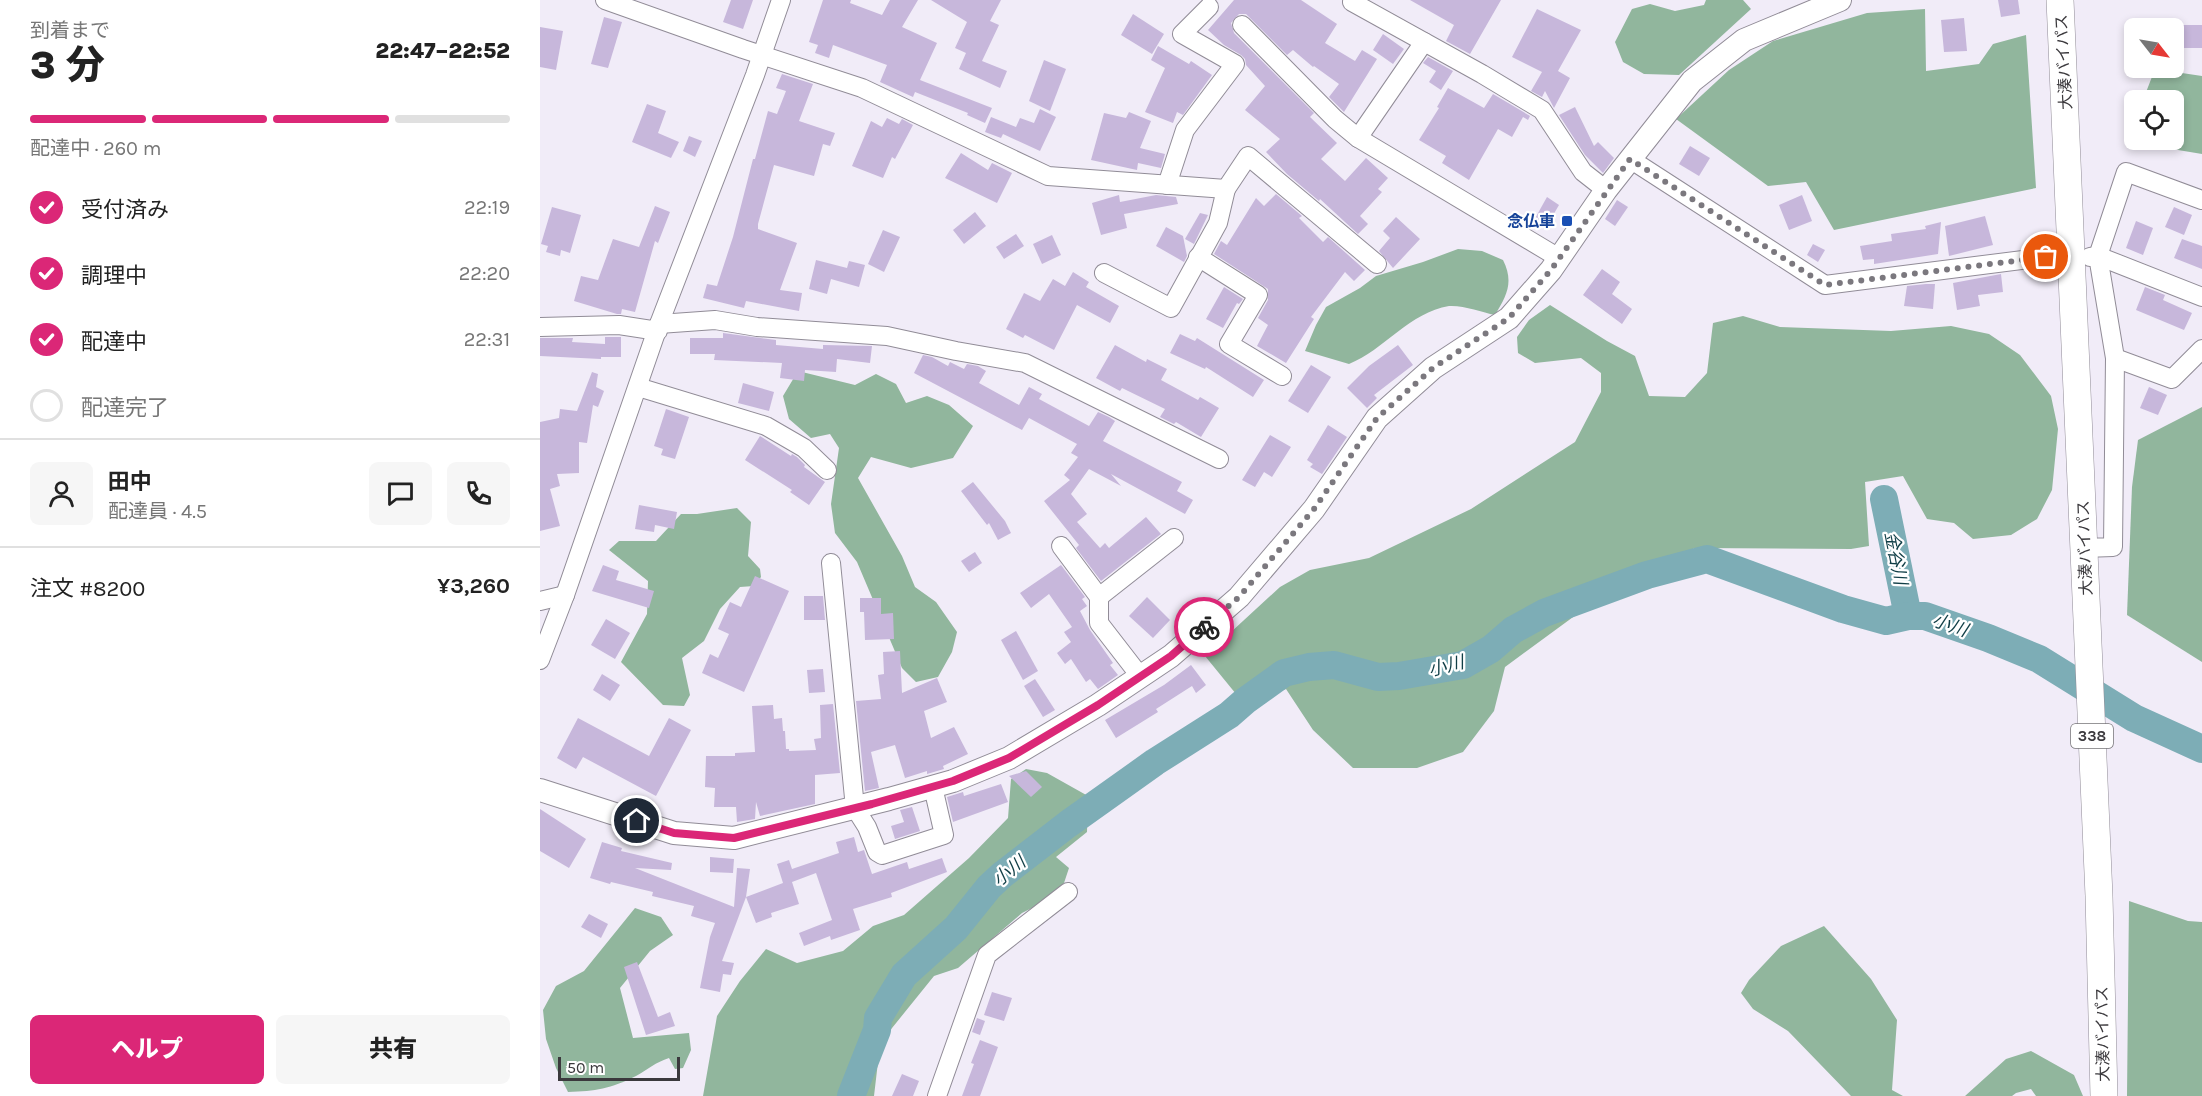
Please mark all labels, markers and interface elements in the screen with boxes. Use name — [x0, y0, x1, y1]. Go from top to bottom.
street label: 大湊バイパス — [2052, 14, 2075, 110]
north arrow — [2124, 18, 2184, 78]
map controls — [2124, 18, 2184, 150]
text: 到着まで — [30, 19, 110, 42]
text: 22:47–22:52 — [375, 38, 510, 64]
text: 3 分 — [30, 42, 105, 88]
button: locate — [2124, 90, 2184, 150]
text: 配達中 · 260 m — [30, 137, 161, 160]
icon: check — [30, 191, 63, 224]
text: 22:19 — [464, 196, 510, 219]
text: 受付済み — [81, 197, 169, 223]
place label: 念仏車 — [1507, 212, 1555, 231]
marker: 念仏車 — [1560, 214, 1574, 228]
pin — [2020, 231, 2071, 282]
icon: bag — [2029, 240, 2062, 273]
icon: check — [30, 257, 63, 290]
text: 22:20 — [459, 262, 510, 285]
text: 調理中 — [81, 263, 147, 289]
icon: check — [30, 323, 63, 356]
text: 22:31 — [464, 328, 510, 351]
text: 配達中 — [81, 329, 147, 355]
text: 配達完了 — [81, 395, 169, 421]
button: person — [30, 462, 93, 525]
button: chat — [369, 462, 432, 525]
button: phone — [447, 462, 510, 525]
text: 田中 — [108, 469, 152, 495]
text: 配達員 · 4.5 — [108, 500, 207, 523]
street label: 大湊バイパス — [2073, 500, 2096, 596]
water label: 金谷川 — [1880, 529, 1912, 589]
text: ¥3,260 — [437, 573, 510, 599]
text: 注文 #8200 — [30, 576, 145, 602]
courier — [1174, 597, 1234, 657]
water label: 小川 — [1929, 609, 1972, 642]
icon: bike — [1188, 611, 1221, 644]
water label: 小川 — [1426, 650, 1468, 681]
road number: 338 — [2071, 724, 2113, 748]
pin — [611, 795, 662, 846]
icon: home — [620, 804, 653, 837]
water label: 小川 — [988, 850, 1031, 891]
street label: 大湊バイパス — [2092, 986, 2113, 1082]
button: ヘルプ — [30, 1015, 264, 1084]
button: 共有 — [276, 1015, 510, 1084]
scale bar — [558, 1054, 680, 1082]
text: 50 m — [567, 1058, 604, 1077]

